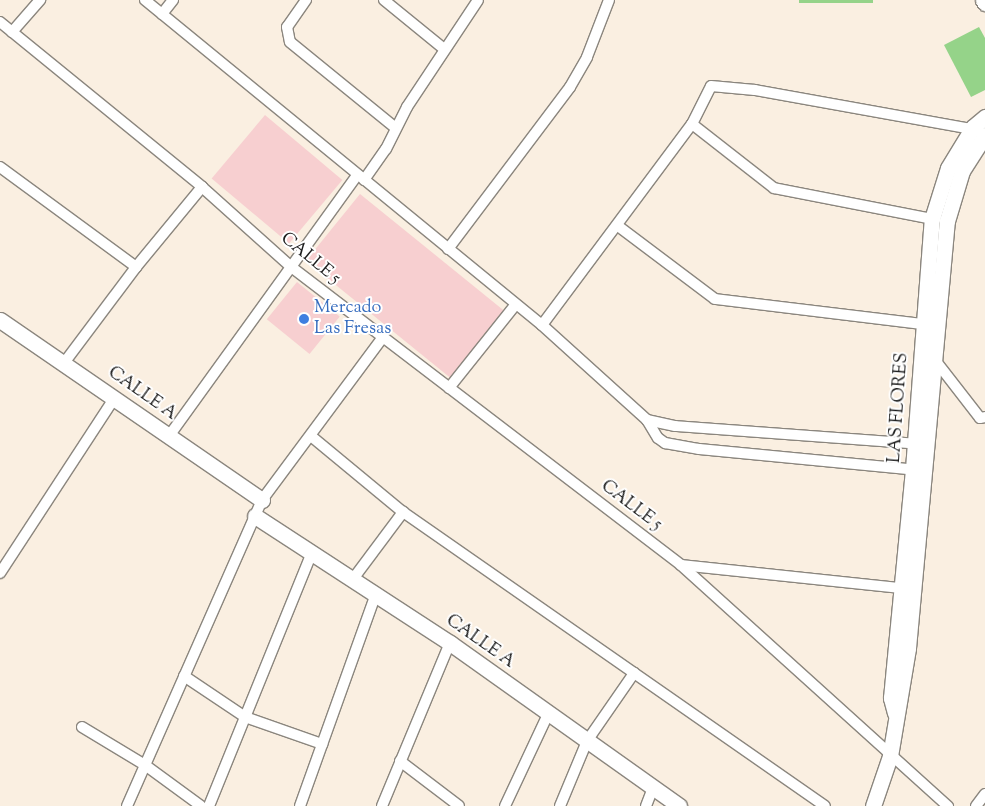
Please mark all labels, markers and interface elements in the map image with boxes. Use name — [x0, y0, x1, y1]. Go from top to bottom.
street label: CALLE 5 — [276, 228, 344, 290]
place label: Mercado Las Fresas — [314, 298, 391, 340]
marker: Mercado Las Fresas — [298, 313, 310, 325]
street label: LAS FLORES — [884, 352, 914, 464]
street label: CALLE A — [103, 362, 181, 426]
street label: CALLE 5 — [596, 476, 666, 536]
street label: CALLE A — [441, 610, 519, 674]

